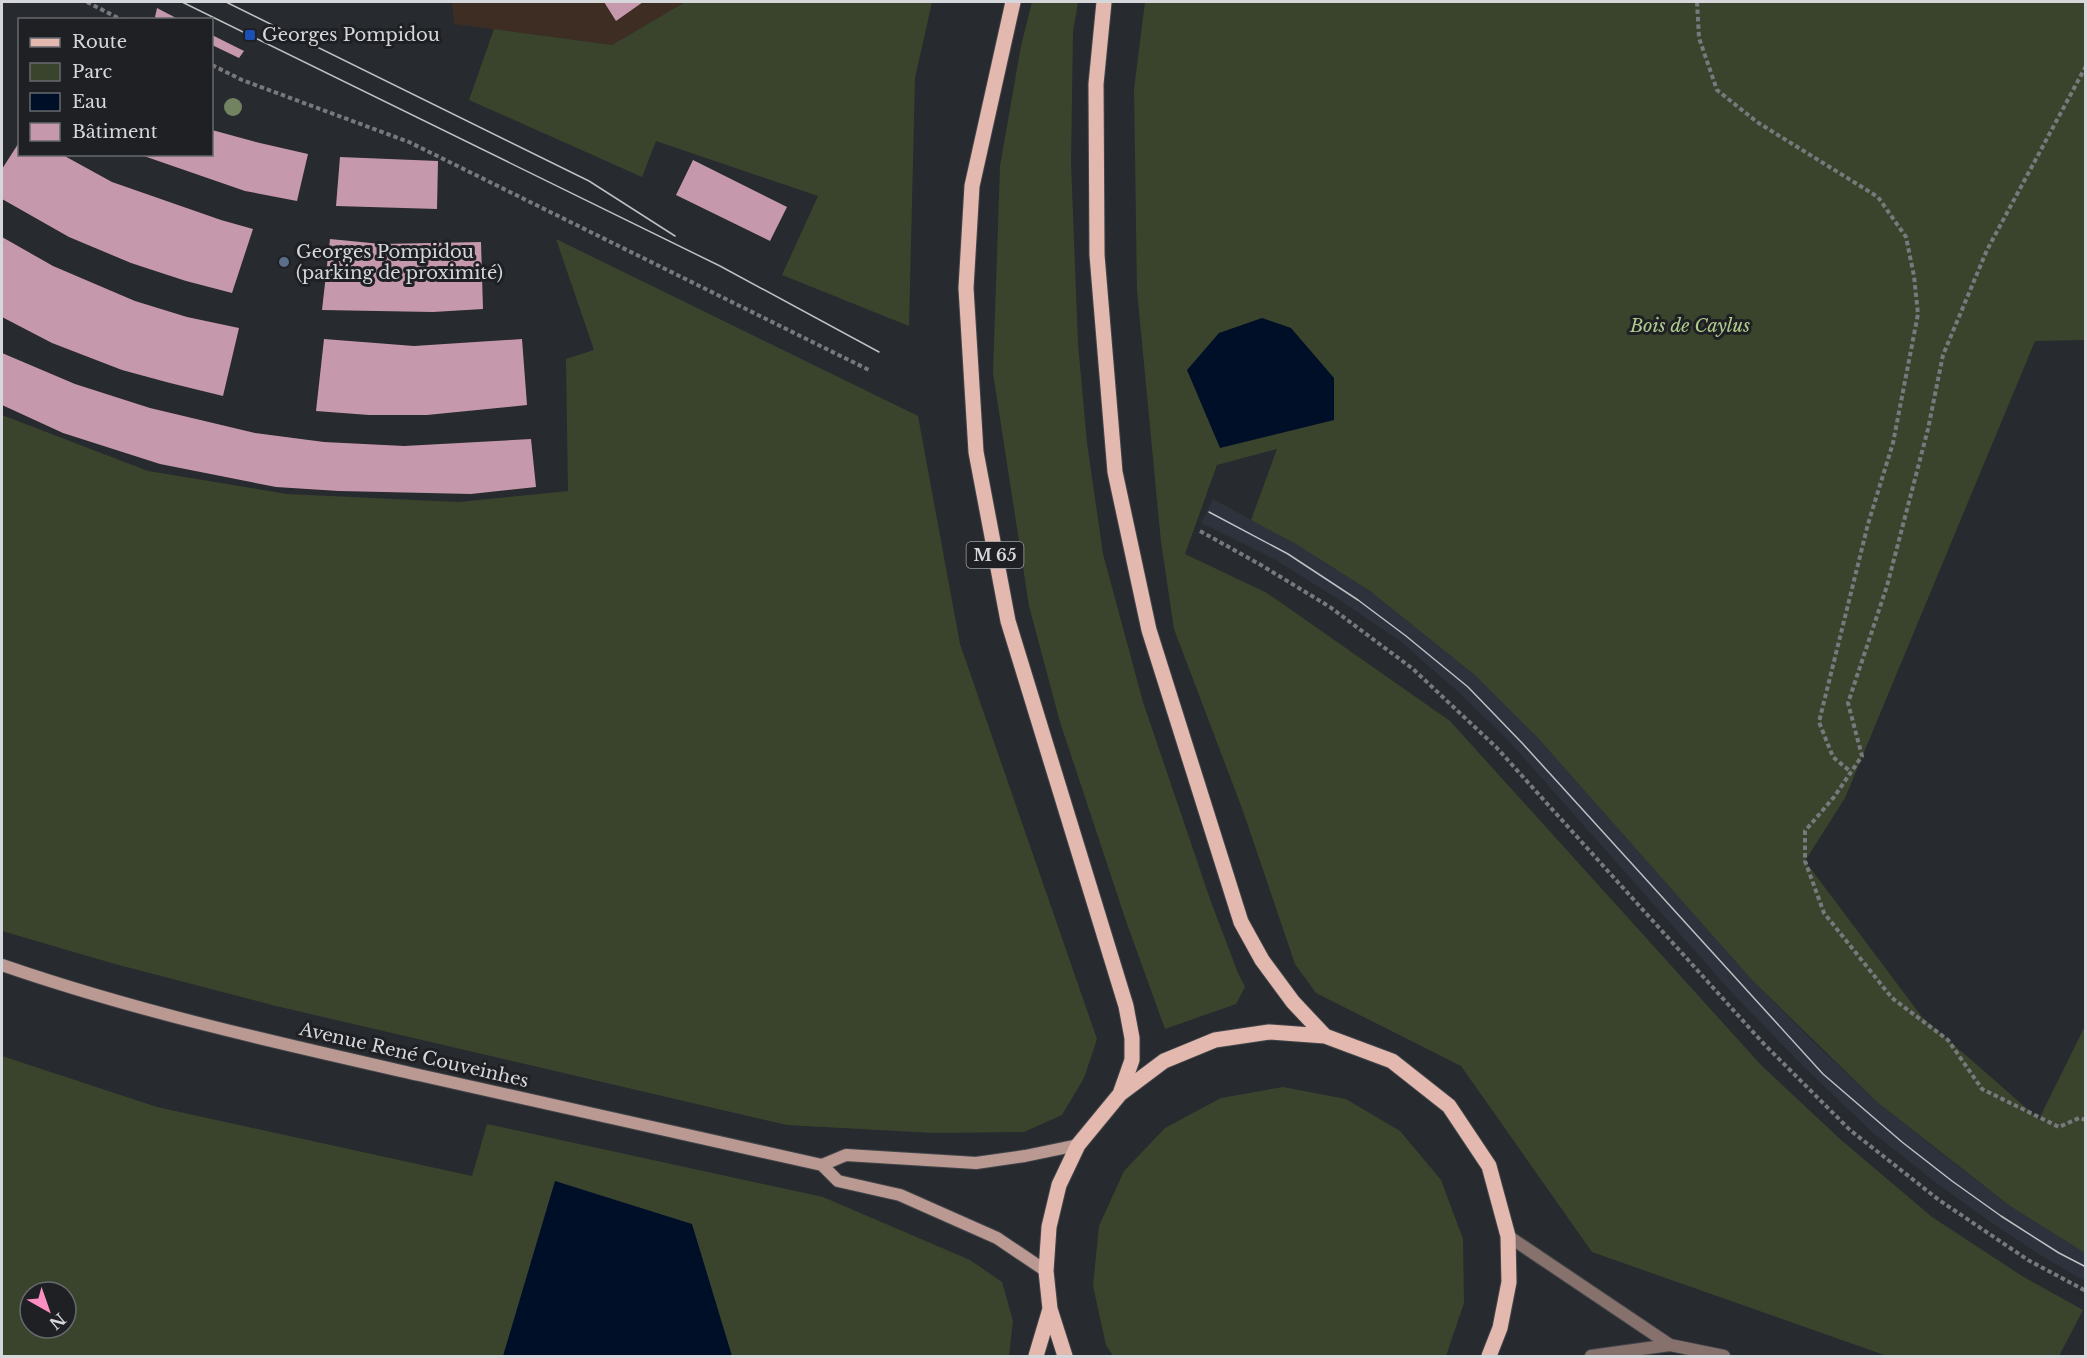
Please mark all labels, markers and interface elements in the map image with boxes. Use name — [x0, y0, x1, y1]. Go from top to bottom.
legend — [18, 18, 213, 156]
place label: Georges Pompidou — [262, 24, 440, 46]
marker: Georges Pompidou — [243, 28, 257, 42]
text: Route — [72, 31, 127, 53]
text: Parc — [72, 61, 113, 83]
text: Eau — [72, 91, 107, 113]
text: Bâtiment — [72, 121, 158, 143]
place label: Georges Pompidou (parking de proximité) — [296, 241, 503, 284]
marker: Georges Pompidou (parking de proximité) — [277, 255, 291, 269]
park label: Bois de Caylus — [1629, 315, 1750, 337]
road number: M 65 — [966, 542, 1024, 568]
street label: Avenue René Couveinhes — [296, 1018, 531, 1092]
north arrow — [18, 1280, 78, 1340]
text: N — [45, 1309, 70, 1334]

